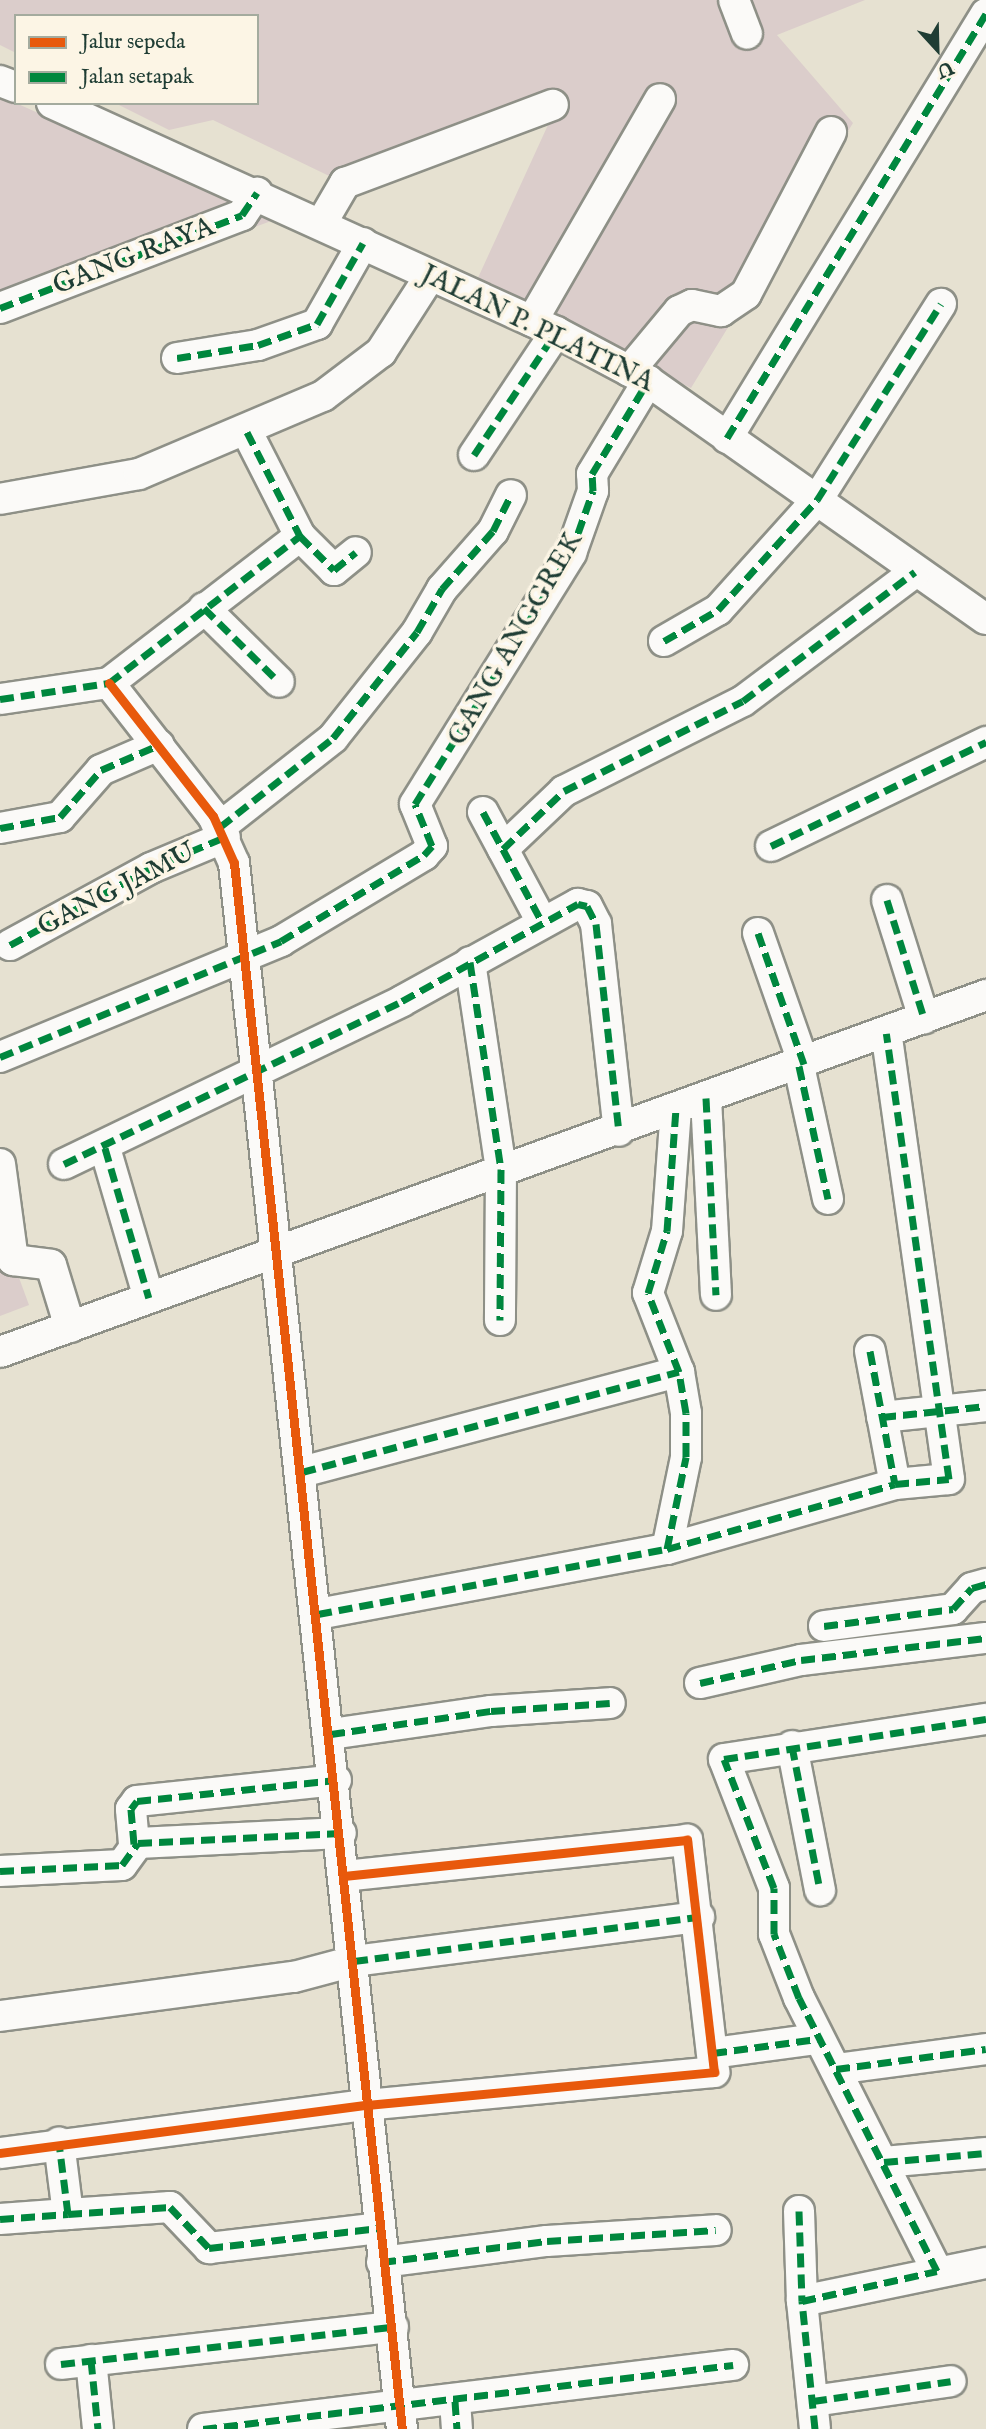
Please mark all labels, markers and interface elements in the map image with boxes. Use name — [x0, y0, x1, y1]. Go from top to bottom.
legend — [14, 14, 259, 105]
north arrow — [902, 14, 972, 84]
text: Jalur sepeda — [81, 29, 185, 56]
text: U — [933, 54, 957, 83]
text: Jalan setapak — [81, 64, 194, 91]
street label: GANG RAYA — [48, 211, 220, 303]
street label: JALAN P. PLATINA — [415, 258, 659, 400]
street label: GANG ANGGREK — [441, 526, 591, 752]
street label: GANG JAMU — [32, 836, 202, 944]

